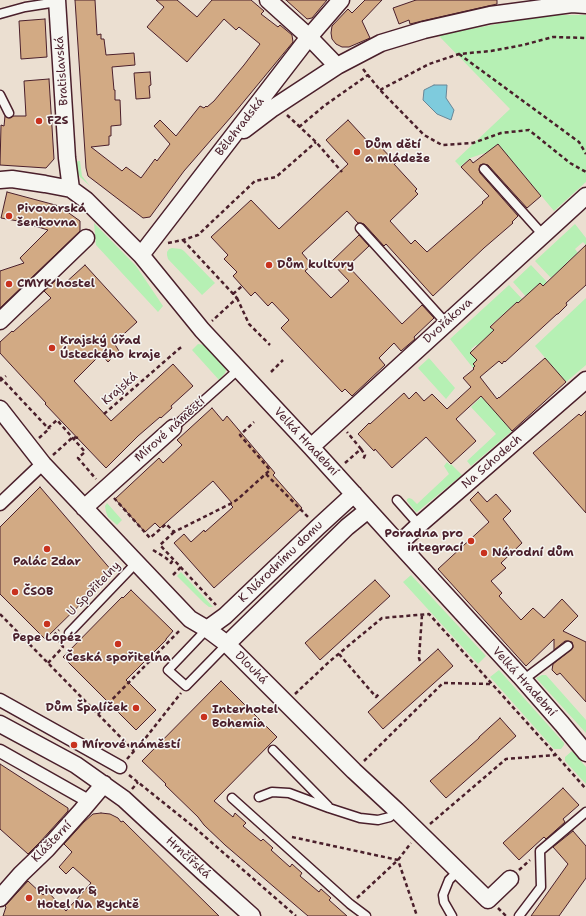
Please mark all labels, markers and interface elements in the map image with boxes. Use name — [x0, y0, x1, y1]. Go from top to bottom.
street label: Bratislavská — [52, 36, 72, 106]
street label: Bělehradská — [213, 95, 267, 159]
place label: FZS — [47, 114, 68, 128]
marker: FZS — [34, 116, 44, 126]
place label: Dům dětí a mládeže — [365, 138, 430, 166]
marker: Dům dětí a mládeže — [352, 147, 362, 157]
place label: Pivovarská šenkovna — [17, 202, 86, 230]
marker: Pivovarská šenkovna — [4, 211, 14, 221]
place label: Dům kultury — [277, 258, 354, 272]
marker: Dům kultury — [264, 260, 274, 270]
place label: CMYK hostel — [17, 277, 95, 291]
marker: CMYK hostel — [4, 279, 14, 289]
street label: Dvořákova — [421, 295, 475, 347]
place label: Krajský úřad Ústeckého kraje — [60, 334, 161, 362]
marker: Krajský úřad Ústeckého kraje — [47, 343, 57, 353]
street label: Krajská — [99, 370, 141, 408]
street label: Mírové náměstí — [132, 395, 208, 465]
street label: Velká Hradební — [271, 405, 341, 479]
street label: Na Schodech — [459, 432, 525, 492]
street label: K Národnímu domu — [236, 518, 326, 606]
place label: Poradna pro integrací — [384, 527, 463, 555]
marker: Poradna pro integrací — [466, 536, 476, 546]
marker: Palác Zdar — [42, 544, 52, 554]
place label: Národní dům — [492, 546, 574, 560]
marker: Národní dům — [479, 548, 489, 558]
place label: Palác Zdar — [13, 555, 81, 569]
street label: U Spořitelny — [64, 559, 124, 619]
place label: ČSOB — [23, 585, 53, 599]
marker: ČSOB — [10, 587, 20, 597]
marker: Pepe Lopéz — [42, 619, 52, 629]
place label: Pepe Lopéz — [12, 631, 82, 645]
marker: Česká spořitelna — [113, 639, 123, 649]
street label: Velká Hradební — [489, 644, 559, 720]
street label: Dlouhá — [232, 649, 270, 687]
place label: Česká spořitelna — [65, 651, 171, 665]
place label: Dům Špalíček — [45, 701, 128, 715]
marker: Dům Špalíček — [131, 703, 141, 713]
place label: Interhotel Bohemia — [212, 703, 278, 731]
marker: Interhotel Bohemia — [199, 712, 209, 722]
place label: Mírové náměstí — [82, 738, 180, 752]
marker: Mírové náměstí — [69, 740, 79, 750]
street label: Klášterní — [29, 818, 75, 866]
street label: Hrnčířská — [163, 834, 213, 882]
place label: Pivovar & Hotel Na Rychtě — [37, 884, 139, 912]
marker: Pivovar & Hotel Na Rychtě — [24, 893, 34, 903]

